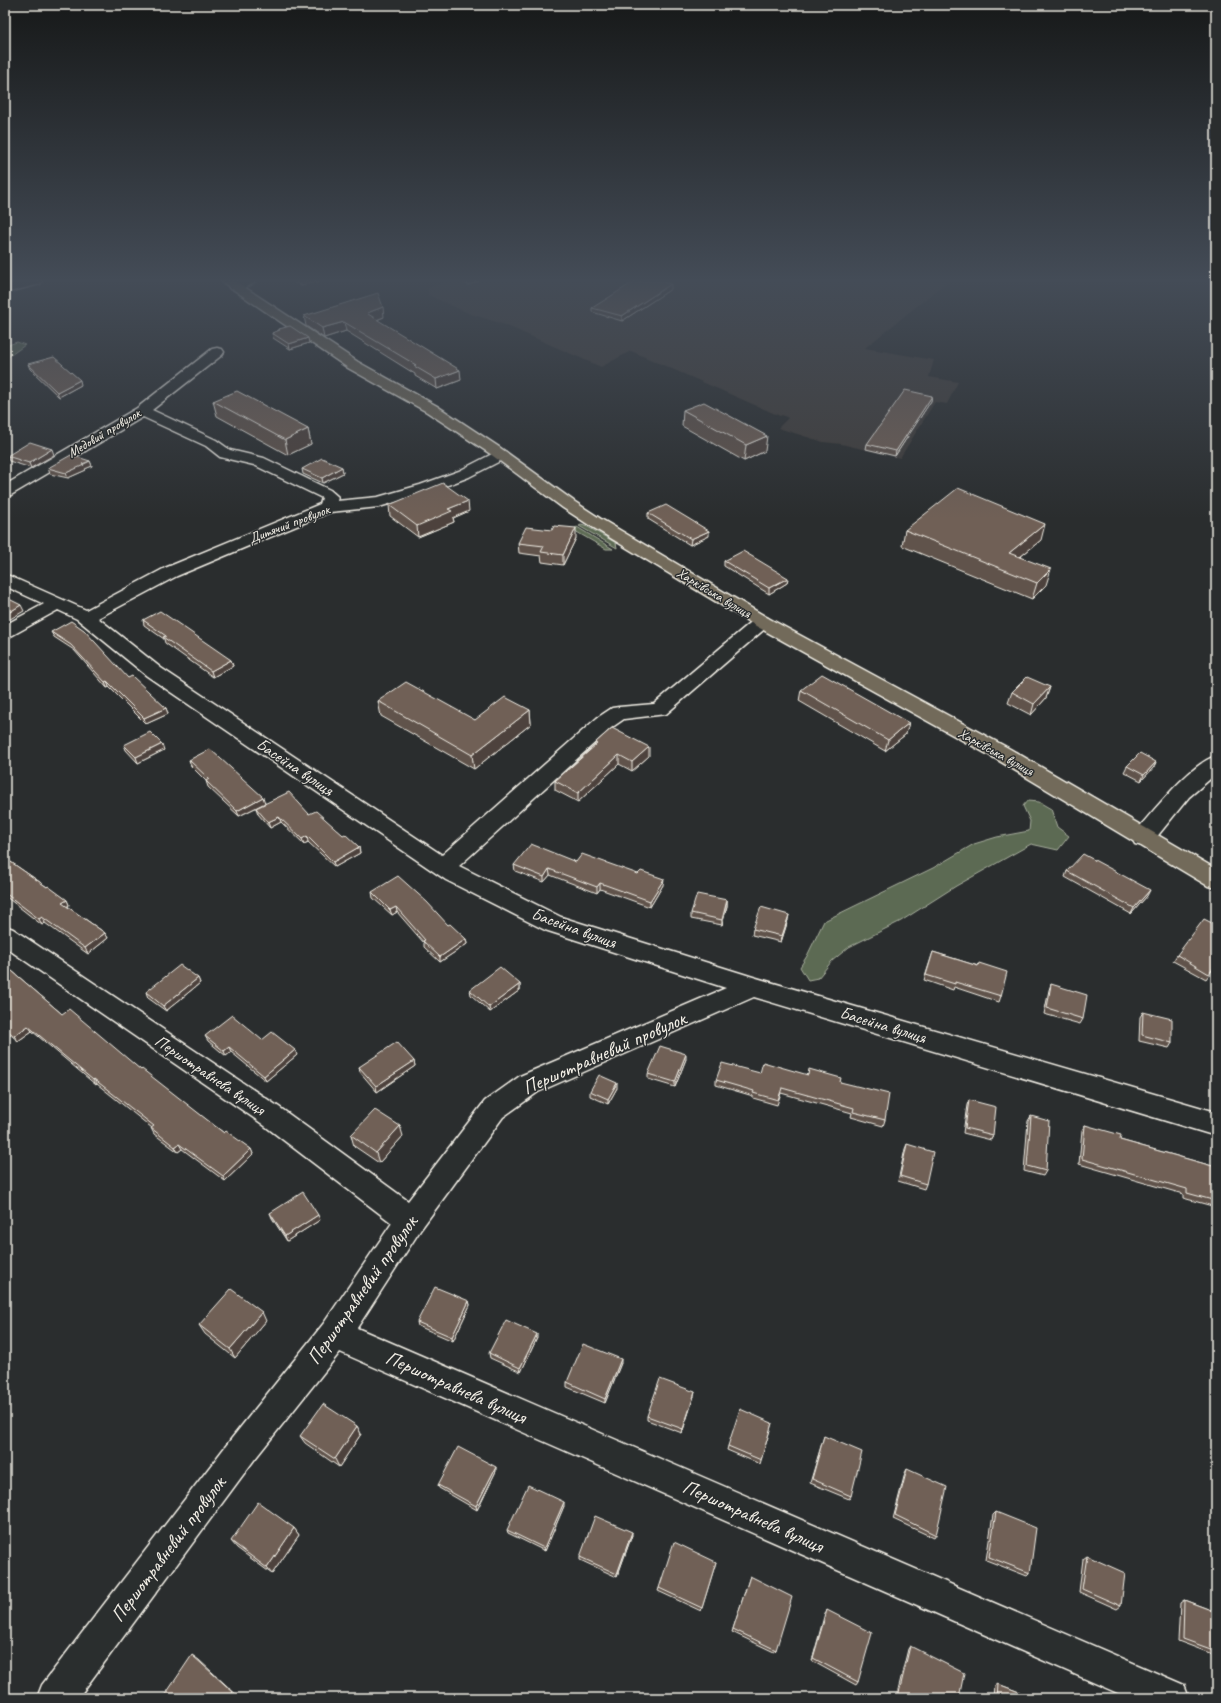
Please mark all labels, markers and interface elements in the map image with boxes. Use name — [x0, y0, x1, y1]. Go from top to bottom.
street label: Медовий провулок — [64, 404, 145, 461]
street label: Дитячий провулок — [246, 500, 334, 547]
street label: Харківська вулиця — [674, 564, 755, 622]
street label: Харківська вулиця — [955, 724, 1038, 780]
street label: Басейна вулиця — [252, 733, 338, 801]
street label: Басейна вулиця — [529, 903, 620, 953]
street label: Басейна вулиця — [838, 1002, 929, 1048]
street label: Першотравневий провулок — [518, 1005, 691, 1100]
street label: Першотравнева вулиця — [151, 1030, 271, 1121]
street label: Першотравневий провулок — [301, 1209, 424, 1369]
street label: Першотравнева вулиця — [382, 1345, 532, 1430]
street label: Першотравневий провулок — [105, 1470, 232, 1627]
street label: Першотравнева вулиця — [679, 1474, 829, 1559]

